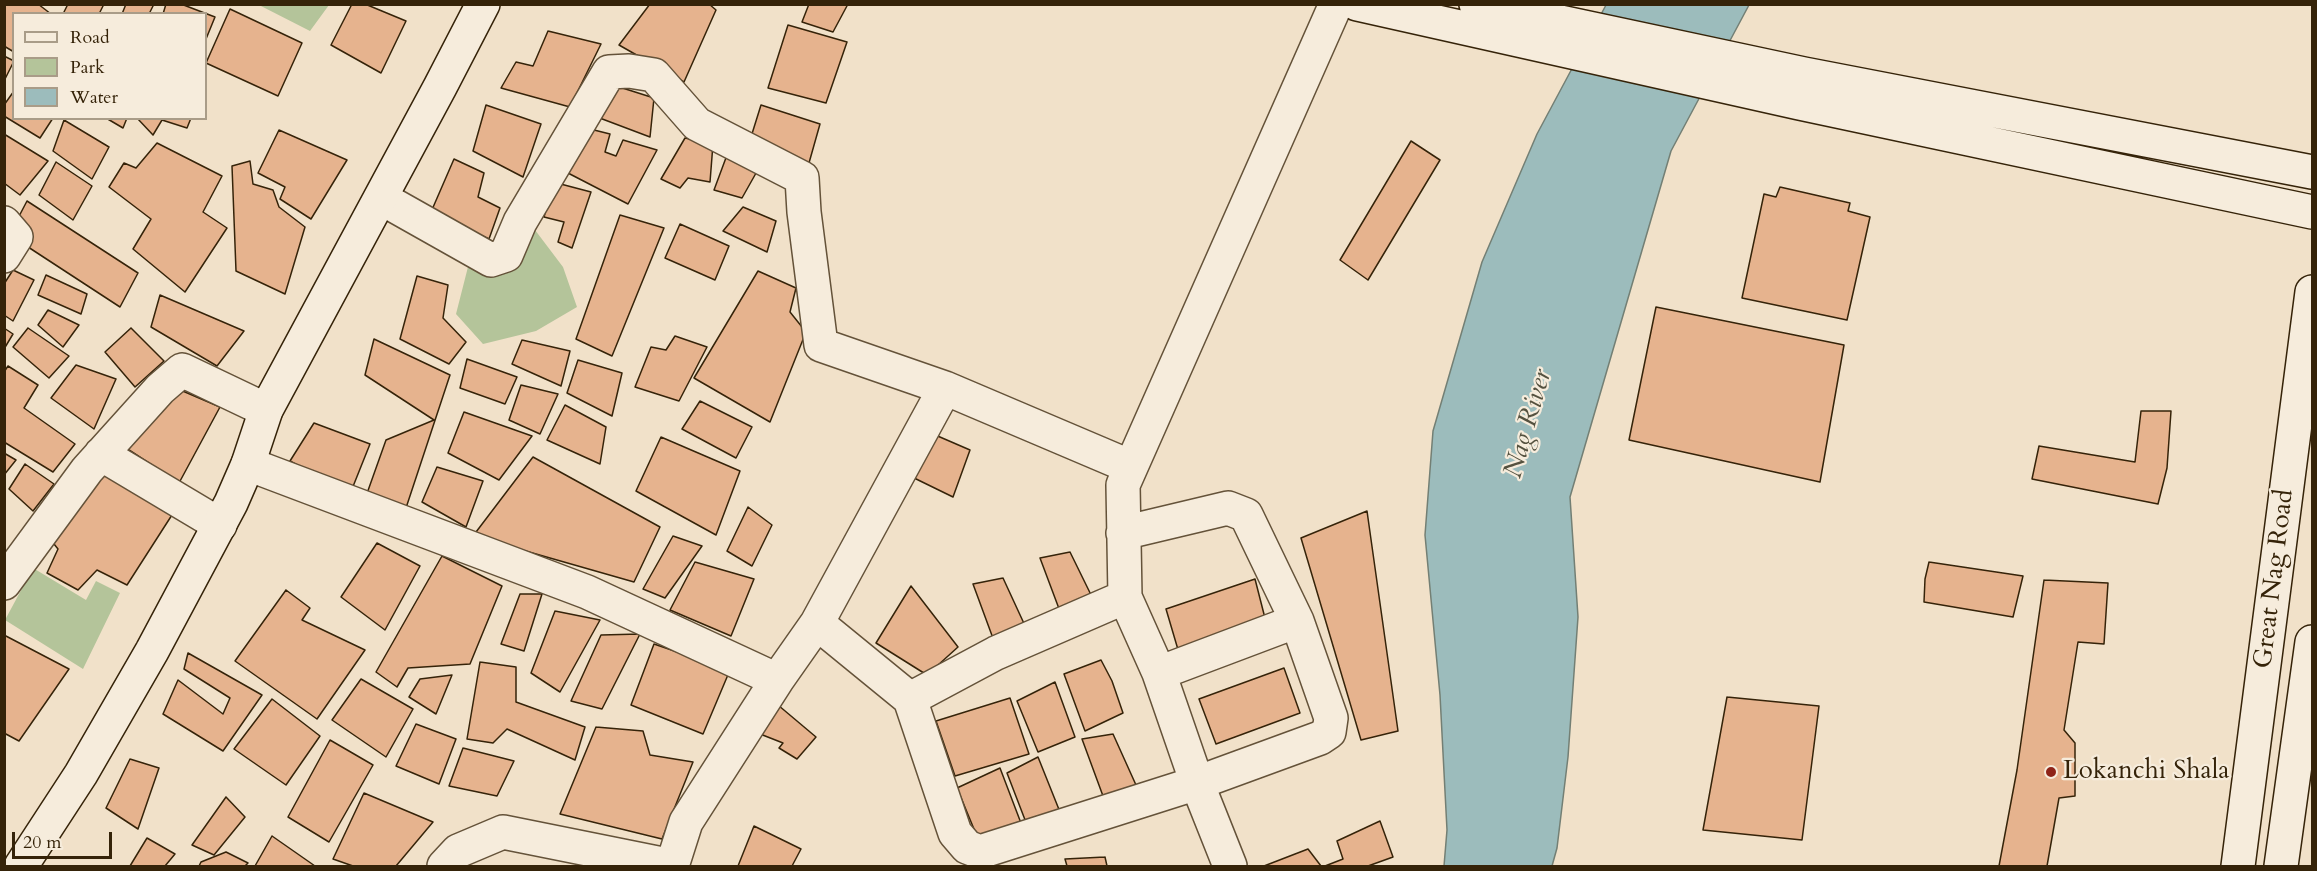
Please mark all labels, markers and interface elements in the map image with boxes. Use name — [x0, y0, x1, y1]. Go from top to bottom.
legend — [12, 12, 207, 120]
text: Road — [70, 25, 110, 50]
text: Park — [70, 55, 105, 80]
text: Water — [70, 85, 118, 110]
water label: Nag River — [1498, 366, 1560, 482]
street label: Great Nag Road — [2249, 488, 2301, 670]
place label: Lokanchi Shala — [2063, 756, 2230, 788]
marker: Lokanchi Shala — [2044, 765, 2058, 779]
scale bar — [15, 820, 116, 858]
text: 20 m — [23, 830, 62, 855]

